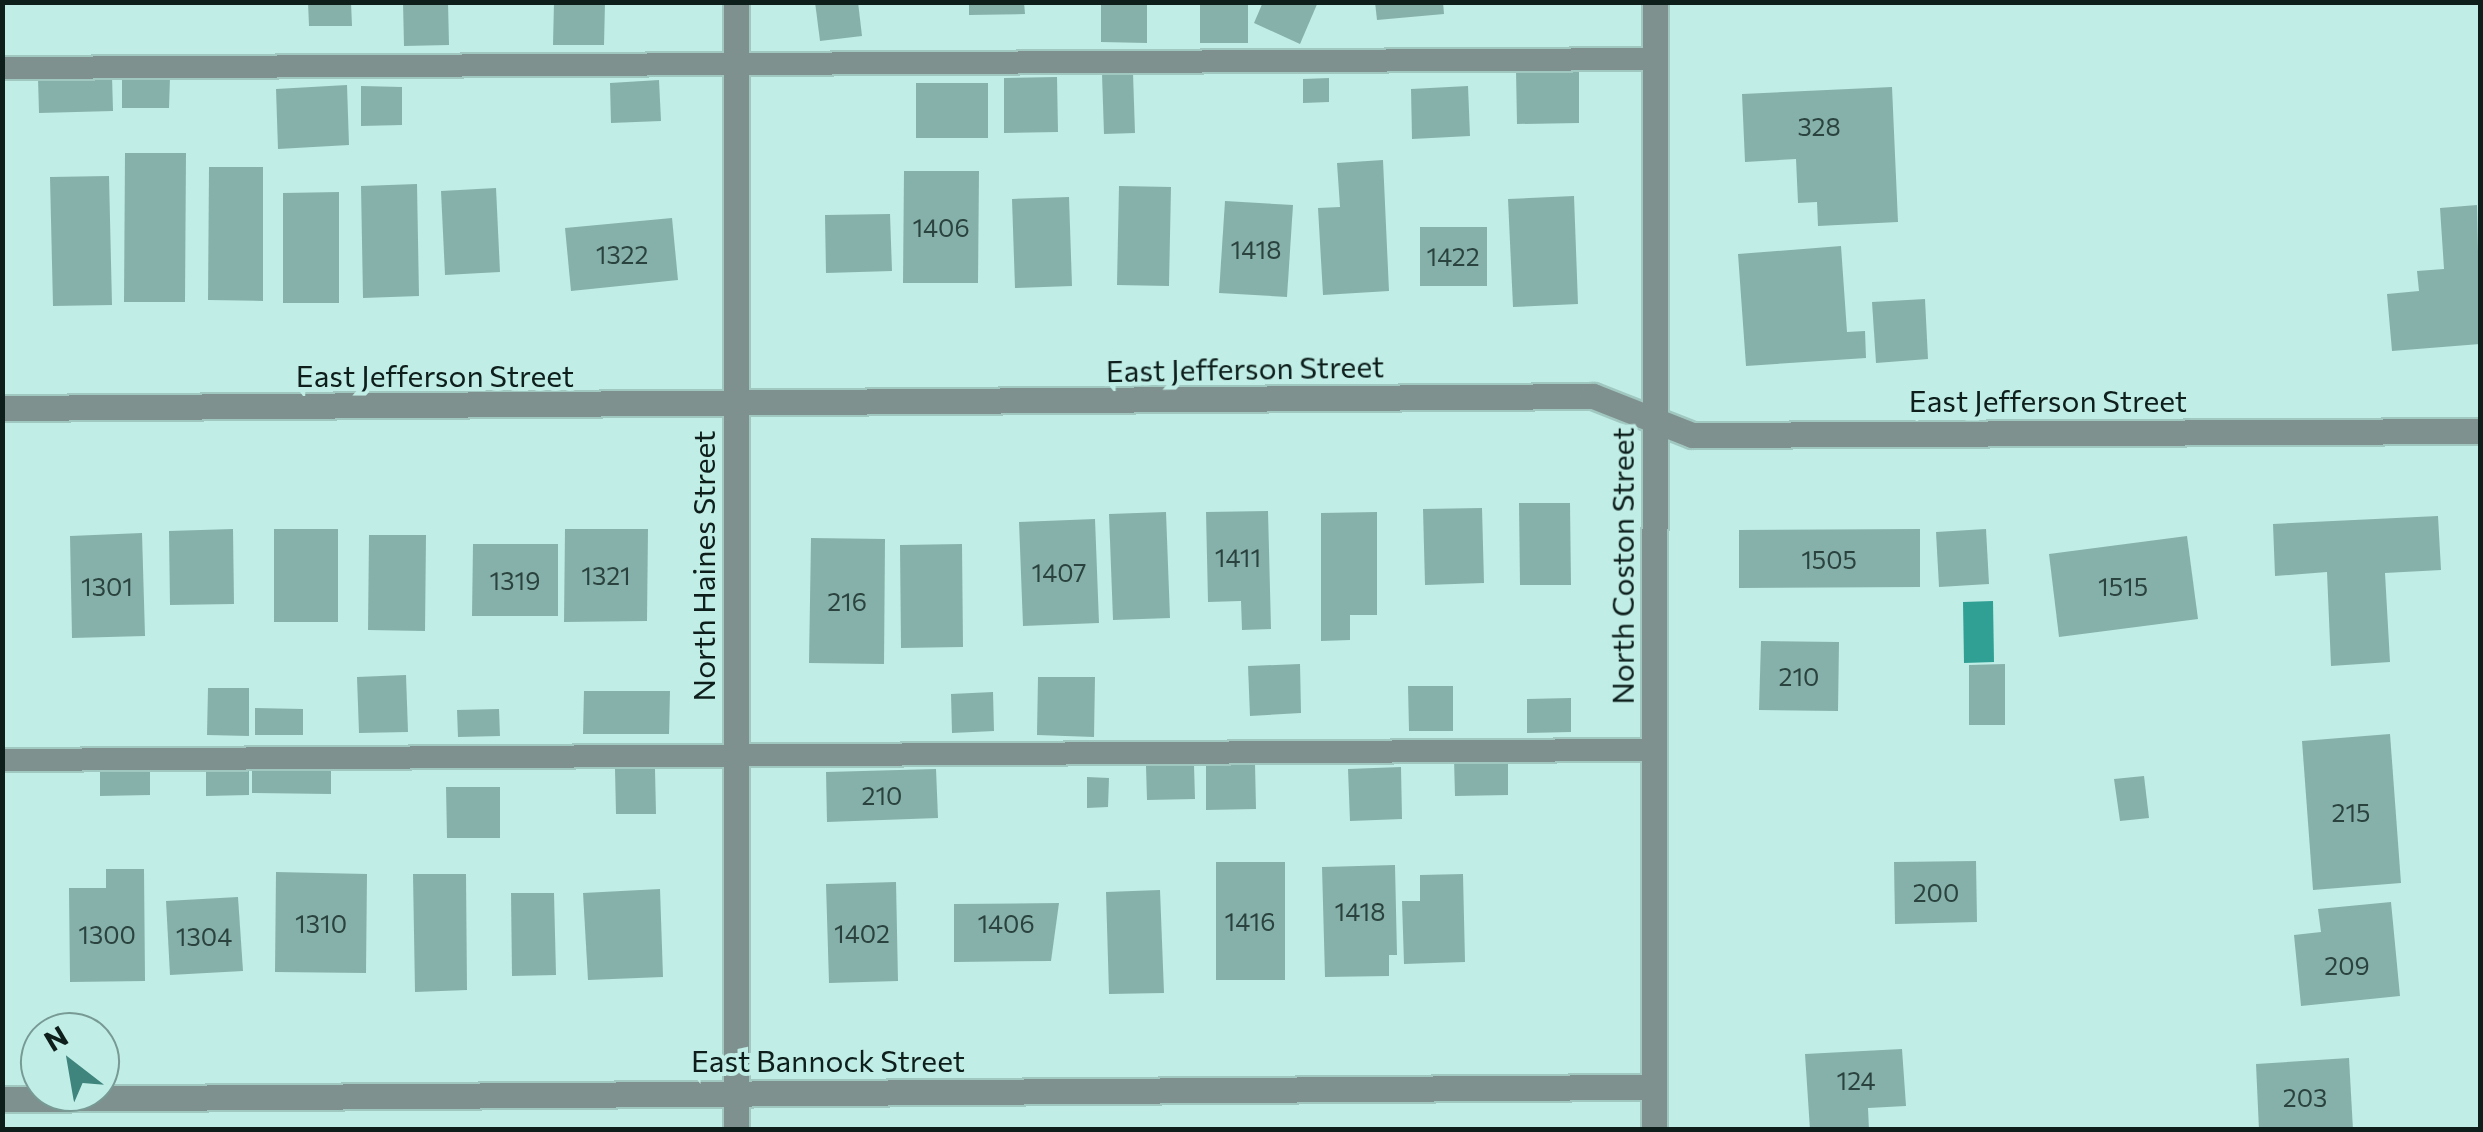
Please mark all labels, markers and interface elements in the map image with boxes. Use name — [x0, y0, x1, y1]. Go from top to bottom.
house number: 328 — [1797, 111, 1841, 141]
house number: 1406 — [912, 212, 970, 242]
house number: 1418 — [1231, 234, 1281, 264]
house number: 1322 — [596, 239, 648, 269]
house number: 1422 — [1426, 241, 1480, 271]
street label: East Jefferson Street — [1106, 348, 1384, 388]
street label: East Jefferson Street — [296, 357, 574, 393]
street label: East Jefferson Street — [1909, 382, 2187, 418]
street label: North Coston Street — [1604, 427, 1640, 705]
street label: North Haines Street — [685, 431, 721, 701]
house number: 1411 — [1215, 542, 1261, 572]
house number: 1505 — [1801, 544, 1857, 574]
house number: 1407 — [1031, 557, 1087, 587]
house number: 1321 — [581, 560, 631, 590]
house number: 1319 — [490, 565, 540, 595]
house number: 1301 — [81, 571, 133, 601]
house number: 1515 — [2098, 571, 2148, 601]
house number: 216 — [827, 586, 867, 616]
house number: 210 — [1779, 661, 1819, 691]
house number: 210 — [862, 780, 902, 810]
house number: 215 — [2332, 797, 2370, 827]
house number: 200 — [1913, 877, 1959, 907]
house number: 1418 — [1335, 896, 1385, 926]
house number: 1416 — [1225, 906, 1275, 936]
house number: 1310 — [295, 908, 347, 938]
house number: 1406 — [977, 908, 1035, 938]
house number: 1402 — [834, 918, 890, 948]
house number: 1300 — [78, 919, 136, 949]
house number: 1304 — [176, 921, 232, 951]
house number: 209 — [2324, 950, 2370, 980]
north arrow — [20, 1012, 120, 1112]
text: N — [38, 1018, 73, 1058]
street label: East Bannock Street — [691, 1042, 965, 1078]
house number: 124 — [1836, 1065, 1876, 1095]
house number: 203 — [2283, 1082, 2327, 1112]

